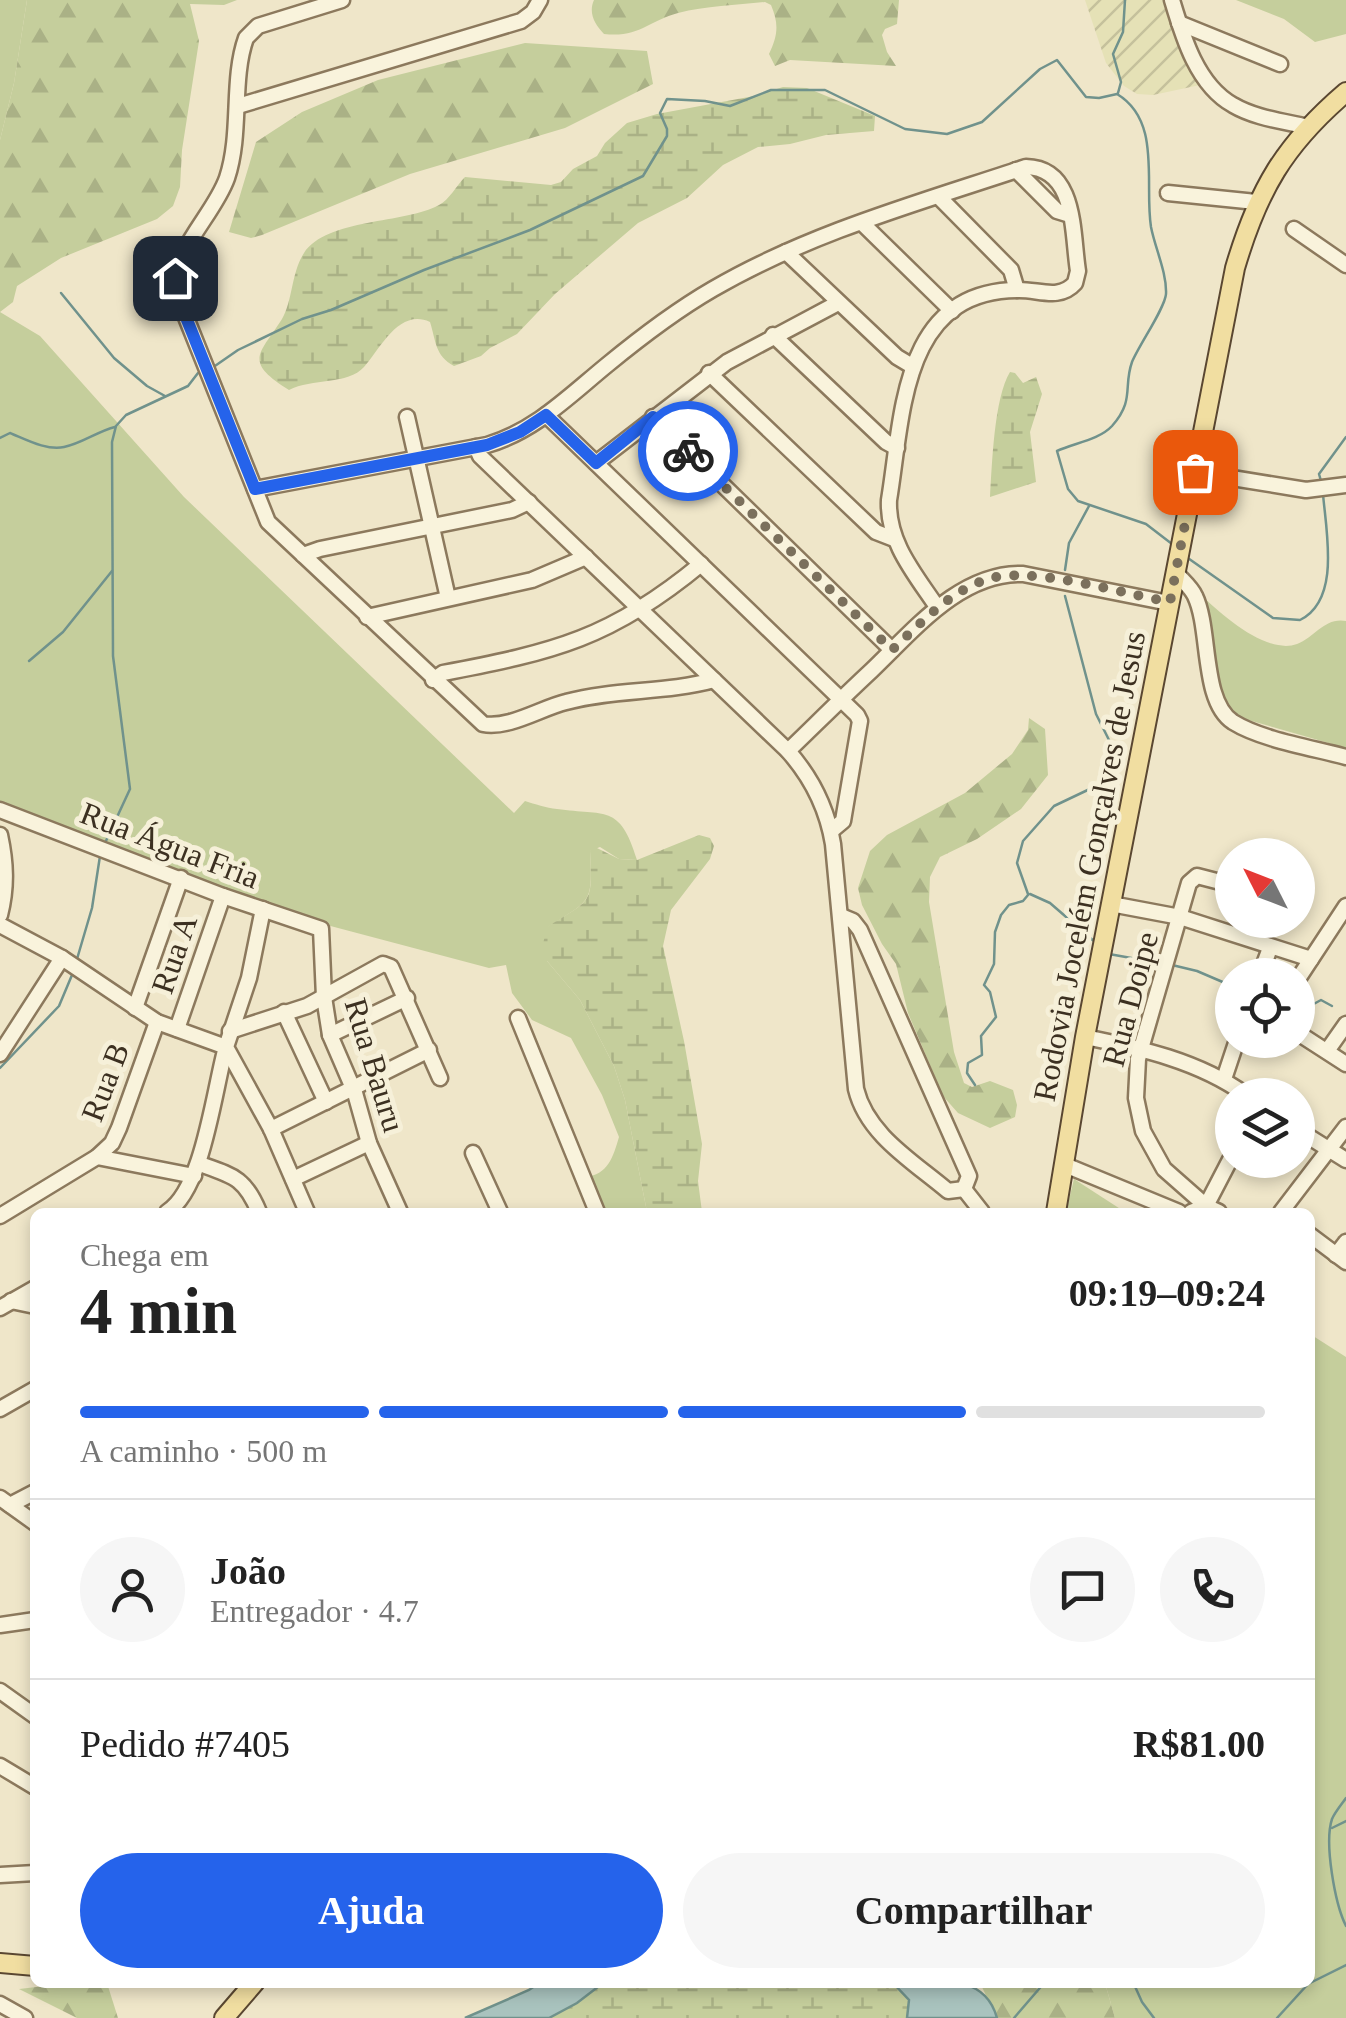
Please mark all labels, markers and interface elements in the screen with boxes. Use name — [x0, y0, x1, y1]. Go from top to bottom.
pin — [133, 236, 218, 321]
icon: home — [148, 251, 203, 306]
courier — [638, 401, 738, 501]
icon: bike — [661, 424, 716, 479]
pin — [1153, 430, 1238, 515]
icon: bag — [1168, 445, 1223, 500]
street label: Rodovia Jocelém Gonçalves de Jesus — [1026, 628, 1152, 1104]
street label: Rua Água Fria — [76, 794, 264, 896]
north arrow — [1215, 838, 1315, 938]
map controls — [1215, 838, 1315, 1178]
street label: Rua A — [144, 910, 204, 998]
street label: Rua Doipe — [1095, 928, 1165, 1070]
button: locate — [1215, 958, 1315, 1058]
street label: Rua Bauru — [338, 994, 412, 1136]
street label: Rua B — [74, 1038, 136, 1126]
button: layers — [1215, 1078, 1315, 1178]
text: Chega em — [80, 1237, 209, 1273]
text: 09:19–09:24 — [1069, 1272, 1265, 1314]
text: 4 min — [80, 1275, 237, 1347]
text: A caminho · 500 m — [80, 1433, 327, 1469]
button: person — [80, 1537, 185, 1642]
button: chat — [1030, 1537, 1135, 1642]
button: phone — [1160, 1537, 1265, 1642]
text: João — [210, 1550, 286, 1592]
text: Entregador · 4.7 — [210, 1593, 419, 1629]
text: Pedido #7405 — [80, 1723, 290, 1765]
text: R$81.00 — [1133, 1723, 1265, 1765]
button: Ajuda — [80, 1853, 663, 1968]
button: Compartilhar — [683, 1853, 1265, 1968]

